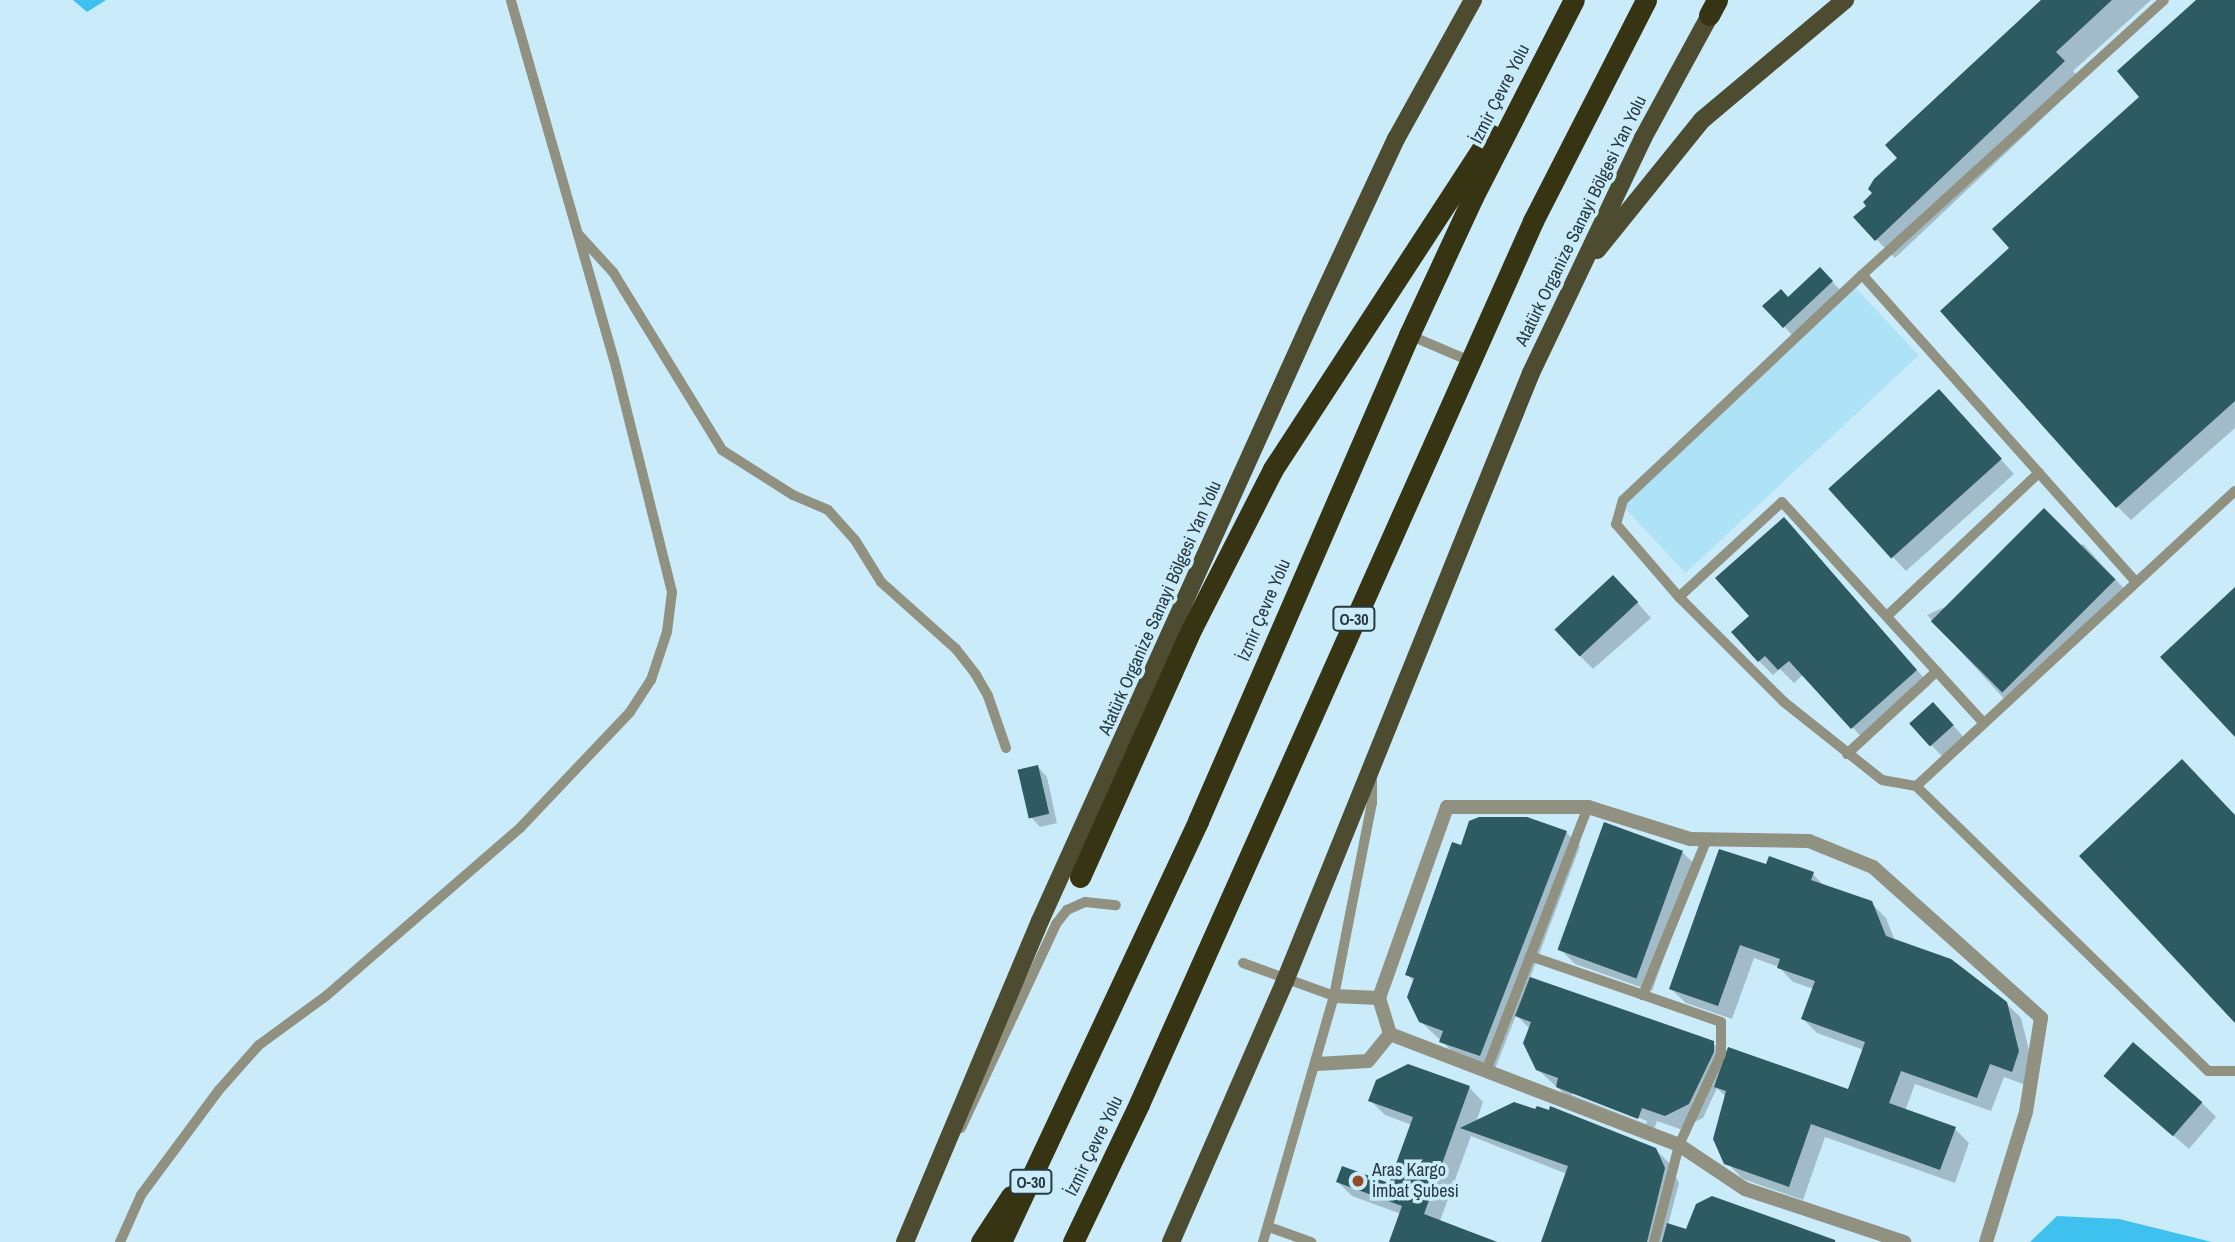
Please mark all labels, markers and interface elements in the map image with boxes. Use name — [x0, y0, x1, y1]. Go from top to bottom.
street label: İzmir Çevre Yolu — [1466, 41, 1534, 147]
street label: Atatürk Organize Sanayi Bölgesi Yan Yolu — [1511, 92, 1651, 350]
street label: Atatürk Organize Sanayi Bölgesi Yan Yolu — [1094, 477, 1226, 739]
street label: İzmir Çevre Yolu — [1233, 556, 1295, 664]
road number: O-30 — [1331, 606, 1377, 632]
street label: İzmir Çevre Yolu — [1060, 1092, 1128, 1200]
place label: Aras Kargo İmbat Şubesi — [1372, 1160, 1459, 1202]
road number: O-30 — [1008, 1170, 1054, 1194]
marker: Aras Kargo İmbat Şubesi — [1350, 1173, 1366, 1189]

